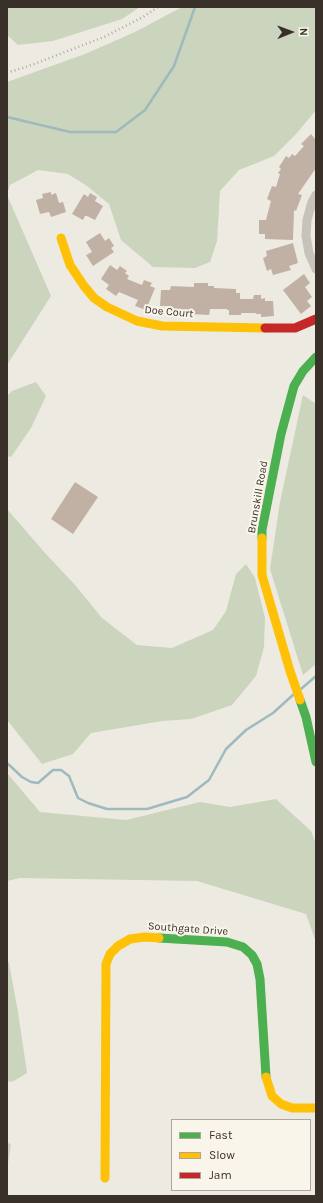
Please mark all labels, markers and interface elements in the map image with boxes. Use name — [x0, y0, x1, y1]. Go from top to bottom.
north arrow — [271, 12, 311, 52]
text: N — [297, 28, 310, 36]
street label: Doe Court — [144, 303, 194, 321]
street label: Brunskill Road — [245, 460, 271, 534]
street label: Southgate Drive — [147, 920, 229, 938]
legend — [171, 1119, 311, 1191]
text: Fast — [209, 1128, 232, 1142]
text: Slow — [209, 1148, 235, 1162]
text: Jam — [209, 1168, 232, 1182]

